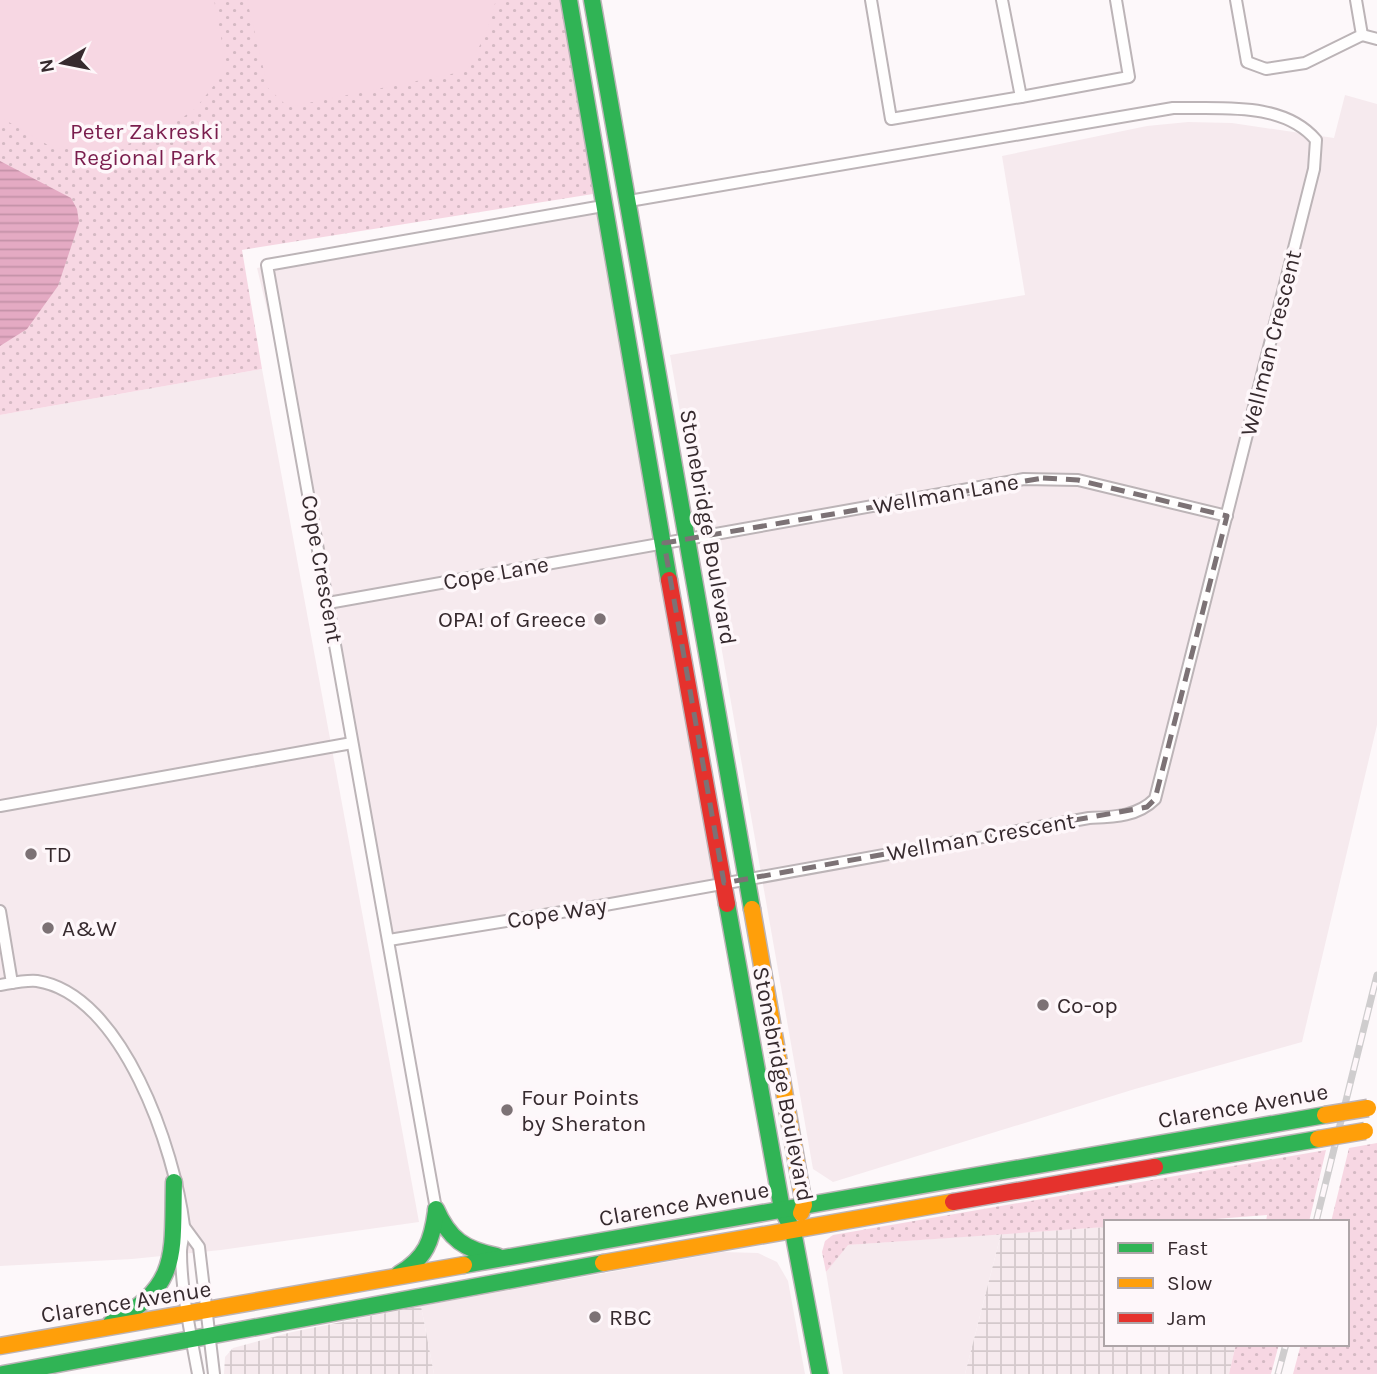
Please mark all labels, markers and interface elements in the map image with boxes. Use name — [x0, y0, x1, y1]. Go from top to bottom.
north arrow — [28, 28, 98, 98]
text: N — [35, 57, 59, 74]
park label: Peter Zakreski Regional Park — [70, 118, 220, 171]
street label: Wellman Crescent — [1235, 247, 1307, 439]
street label: Stonebridge Boulevard — [674, 407, 742, 647]
street label: Wellman Lane — [871, 468, 1021, 520]
street label: Cope Crescent — [296, 493, 348, 646]
street label: Cope Lane — [441, 550, 551, 596]
place label: OPA! of Greece — [438, 606, 586, 633]
marker: OPA! of Greece — [592, 611, 608, 627]
street label: Wellman Crescent — [885, 807, 1078, 867]
place label: TD — [45, 841, 72, 868]
marker: TD — [23, 846, 39, 862]
street label: Cope Way — [505, 892, 609, 934]
place label: A&W — [62, 915, 117, 942]
marker: A&W — [40, 920, 56, 936]
street label: Stonebridge Boulevard — [747, 964, 819, 1204]
place label: Co-op — [1057, 992, 1118, 1019]
marker: Co-op — [1035, 997, 1051, 1013]
street label: Clarence Avenue — [1156, 1078, 1330, 1134]
place label: Four Points by Sheraton — [521, 1084, 646, 1137]
marker: Four Points by Sheraton — [499, 1102, 515, 1118]
street label: Clarence Avenue — [597, 1176, 771, 1232]
legend — [1104, 1220, 1349, 1346]
text: Fast — [1167, 1236, 1208, 1260]
text: Slow — [1167, 1271, 1212, 1295]
street label: Clarence Avenue — [39, 1275, 213, 1329]
place label: RBC — [609, 1304, 651, 1331]
text: Jam — [1167, 1306, 1207, 1330]
marker: RBC — [587, 1309, 603, 1325]

